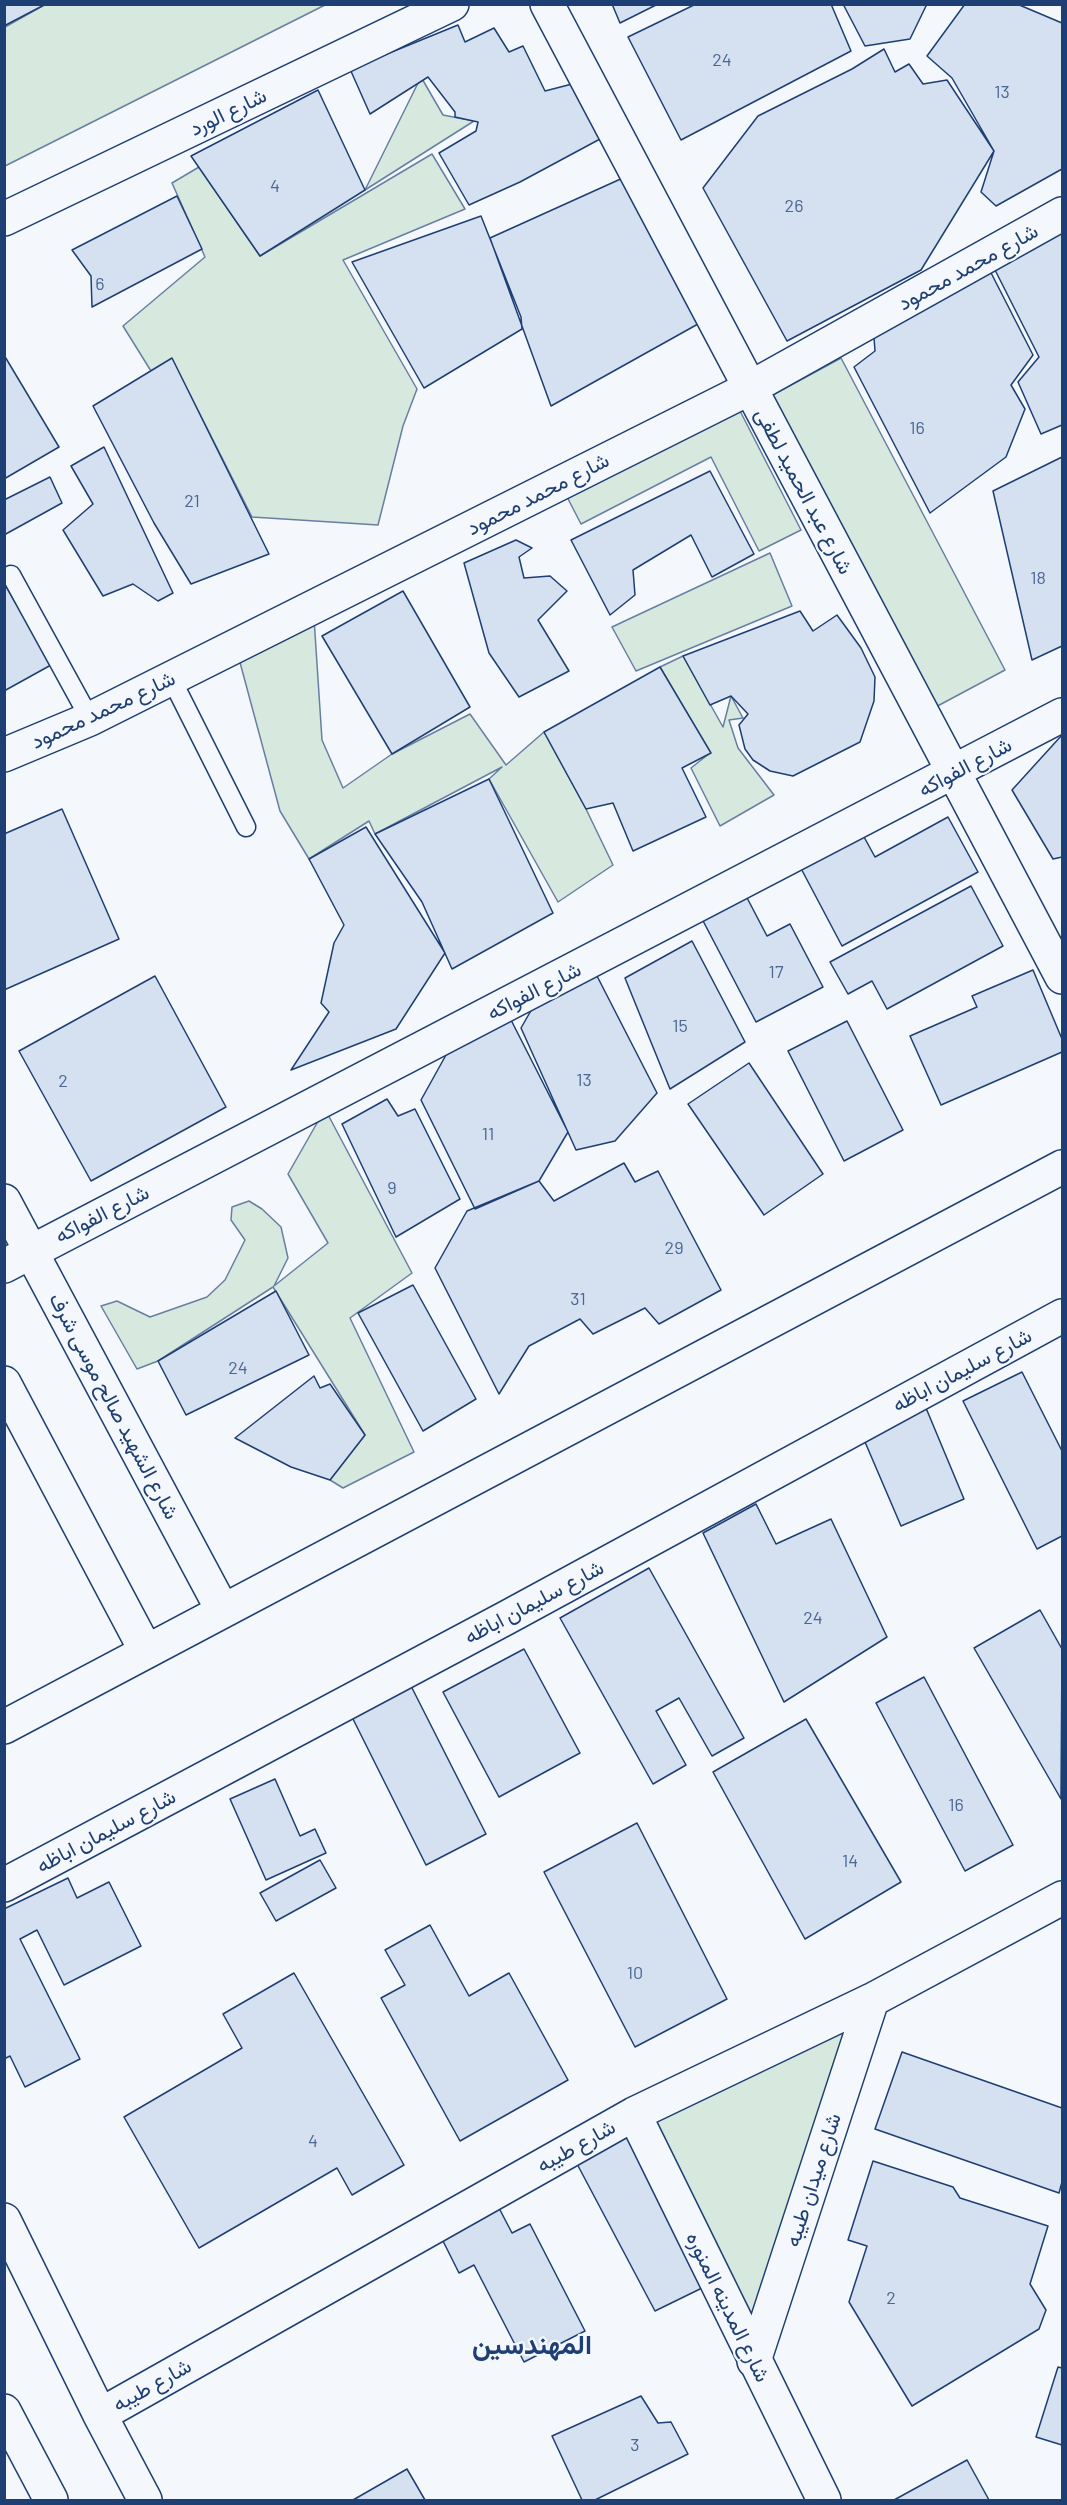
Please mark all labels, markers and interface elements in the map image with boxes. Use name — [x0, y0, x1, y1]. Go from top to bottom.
house number: 24 — [712, 49, 732, 71]
house number: 13 — [994, 81, 1010, 103]
street label: شارع الورد — [185, 83, 271, 141]
house number: 4 — [270, 175, 280, 197]
house number: 26 — [785, 195, 803, 217]
street label: شارع محمد محمود — [894, 218, 1042, 316]
house number: 6 — [95, 273, 105, 295]
street label: شارع عبد الحميد لطفى — [750, 404, 858, 578]
house number: 16 — [909, 417, 925, 439]
street label: شارع محمد محمود — [463, 447, 613, 541]
house number: 21 — [184, 490, 200, 512]
house number: 18 — [1030, 567, 1046, 589]
street label: شارع محمد محمود — [27, 666, 179, 754]
street label: شارع الفواكه — [914, 732, 1016, 802]
street label: شارع الفواكه — [483, 957, 585, 1025]
house number: 17 — [769, 961, 783, 983]
house number: 15 — [672, 1015, 688, 1037]
house number: 13 — [576, 1069, 592, 1091]
house number: 2 — [58, 1070, 68, 1092]
house number: 11 — [482, 1123, 494, 1145]
house number: 9 — [387, 1177, 397, 1199]
street label: شارع الفواكه — [51, 1180, 153, 1248]
house number: 29 — [664, 1237, 684, 1259]
house number: 31 — [570, 1288, 586, 1310]
street label: شارع الشهيد صالح موسى شرف — [44, 1289, 184, 1523]
street label: شارع سليمان اباظه — [888, 1323, 1036, 1417]
house number: 24 — [228, 1357, 248, 1379]
street label: شارع سليمان اباظه — [460, 1555, 608, 1649]
house number: 24 — [803, 1607, 823, 1629]
street label: شارع سليمان اباظه — [32, 1784, 180, 1878]
house number: 16 — [948, 1794, 964, 1816]
house number: 14 — [842, 1850, 858, 1872]
house number: 10 — [627, 1962, 643, 1984]
street label: شارع ميدان طيبه — [780, 2110, 846, 2250]
street label: شارع طيبه — [532, 2114, 620, 2178]
house number: 4 — [308, 2130, 318, 2152]
street label: شارع المدينه المنوره — [681, 2228, 775, 2386]
house number: 2 — [886, 2287, 896, 2309]
district label: المهندسين — [472, 2329, 592, 2361]
street label: شارع طيبه — [108, 2353, 196, 2417]
house number: 3 — [630, 2434, 640, 2456]

